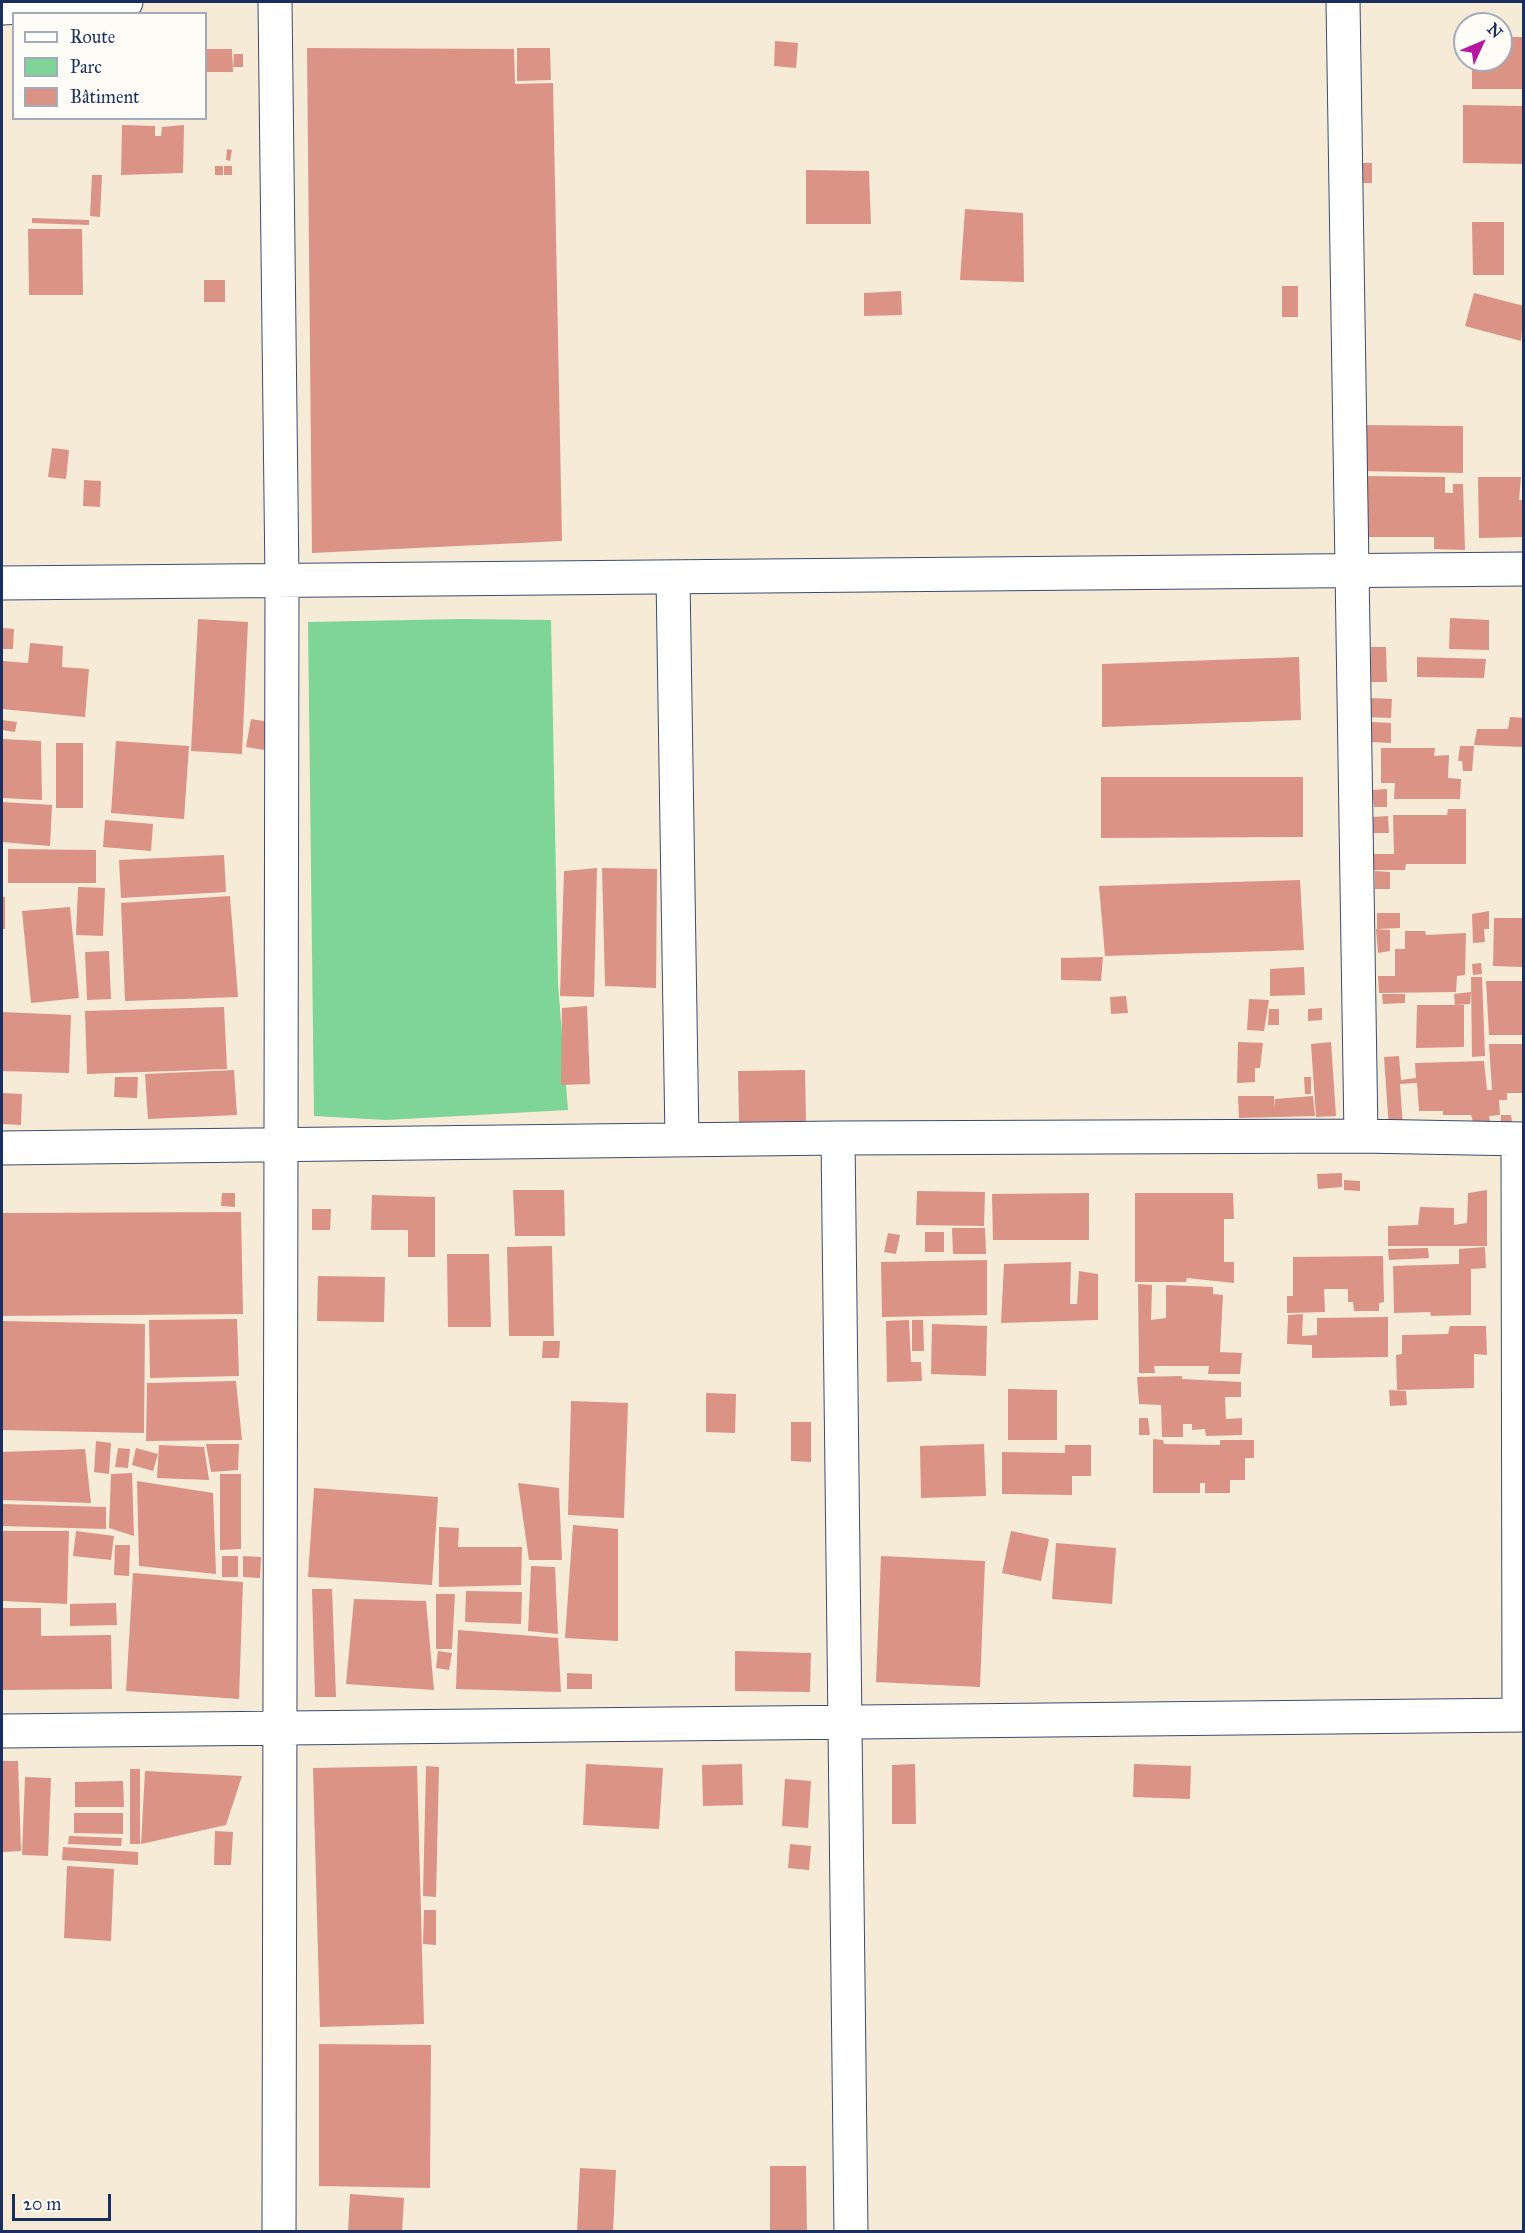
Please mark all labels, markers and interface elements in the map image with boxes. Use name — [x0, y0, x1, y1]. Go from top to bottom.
legend — [12, 12, 207, 120]
north arrow — [1453, 12, 1513, 72]
text: N — [1483, 19, 1506, 42]
text: Route — [70, 26, 115, 48]
text: Parc — [70, 56, 102, 78]
text: Bâtiment — [70, 86, 139, 108]
scale bar — [15, 2182, 114, 2220]
text: 20 m — [23, 2193, 61, 2215]

